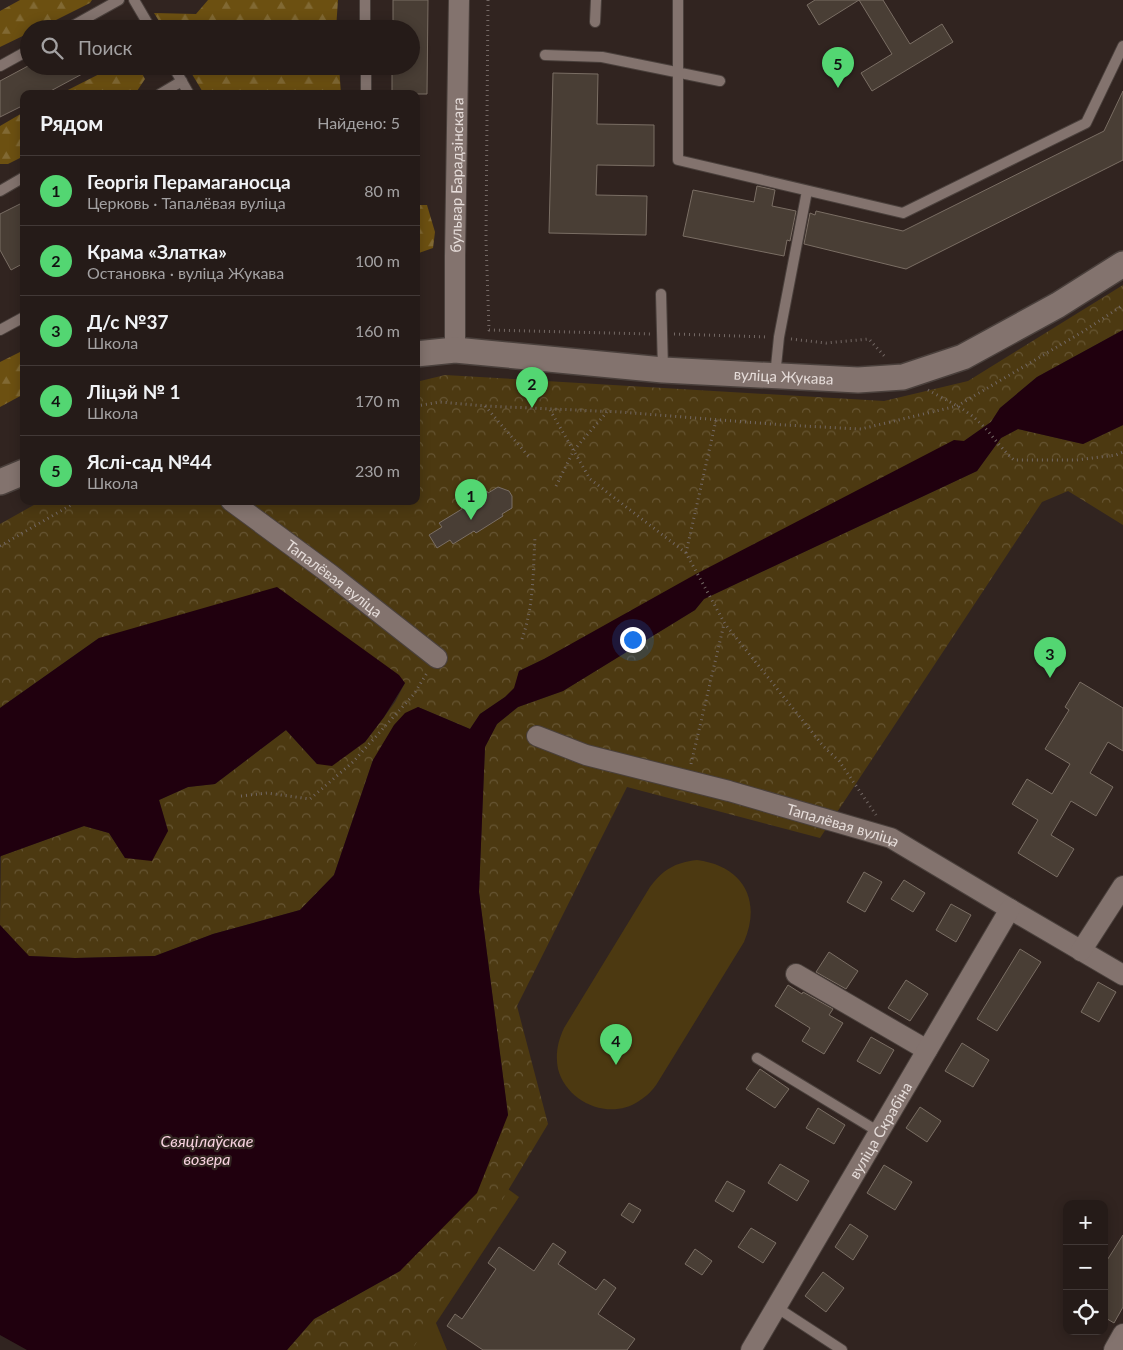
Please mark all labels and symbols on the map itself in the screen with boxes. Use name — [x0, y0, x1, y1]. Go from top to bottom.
pin: 5 — [822, 47, 854, 88]
street label: бульвар Барадзінскага — [446, 97, 466, 253]
street label: вуліца Жукава — [733, 365, 834, 388]
pin: 2 — [516, 367, 548, 408]
pin: 1 — [455, 479, 487, 520]
street label: Тапалёвая вуліца — [283, 536, 386, 621]
your location — [620, 627, 646, 653]
pin: 3 — [1034, 637, 1066, 678]
street label: Тапалёвая вуліца — [785, 799, 903, 850]
pin: 4 — [600, 1024, 632, 1065]
street label: вуліца Скрабіна — [845, 1079, 916, 1182]
water label: Свяцілаўскае возера — [161, 1131, 254, 1168]

